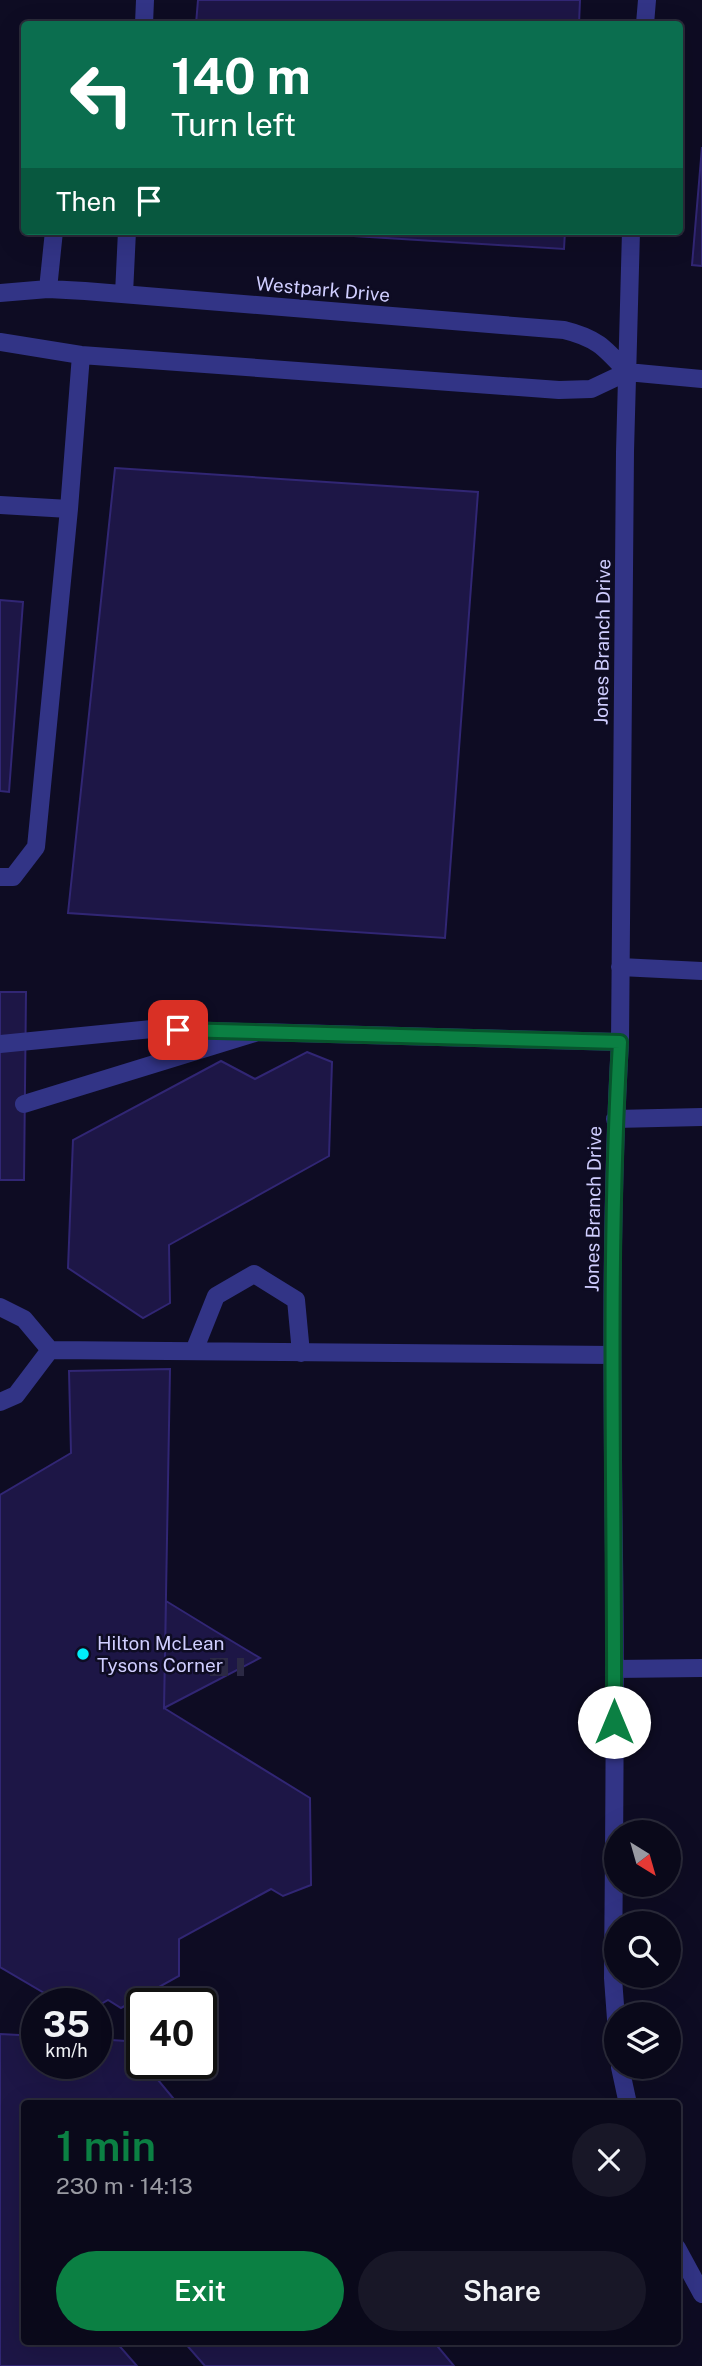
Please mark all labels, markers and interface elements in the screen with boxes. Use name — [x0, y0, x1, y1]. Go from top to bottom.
text: 140 m — [171, 47, 311, 105]
icon: left — [56, 49, 147, 140]
text: Turn left — [171, 106, 296, 143]
icon: arrive — [130, 182, 168, 220]
text: Then — [56, 186, 116, 217]
street label: Westpark Drive — [255, 272, 391, 306]
street label: Jones Branch Drive — [590, 559, 614, 725]
pin — [148, 1000, 208, 1060]
icon: arrive — [159, 1011, 197, 1049]
street label: Jones Branch Drive — [581, 1126, 605, 1292]
place label: Hilton McLean Tysons Corner — [97, 1632, 224, 1676]
marker: Hilton McLean Tysons Corner — [75, 1646, 91, 1662]
position arrow — [577, 1685, 651, 1759]
north arrow — [604, 1820, 681, 1897]
map controls — [604, 1820, 681, 2079]
button: search — [604, 1911, 681, 1988]
speed limit sign: 40 — [126, 1988, 217, 2079]
button: layers — [604, 2002, 681, 2079]
text: 35 — [43, 2004, 90, 2045]
text: km/h — [45, 2040, 88, 2061]
text: 1 min — [56, 2121, 156, 2170]
button: close — [572, 2123, 646, 2197]
text: 230 m · 14:13 — [56, 2172, 193, 2199]
button: Exit — [56, 2251, 344, 2331]
button: Share — [358, 2251, 646, 2331]

